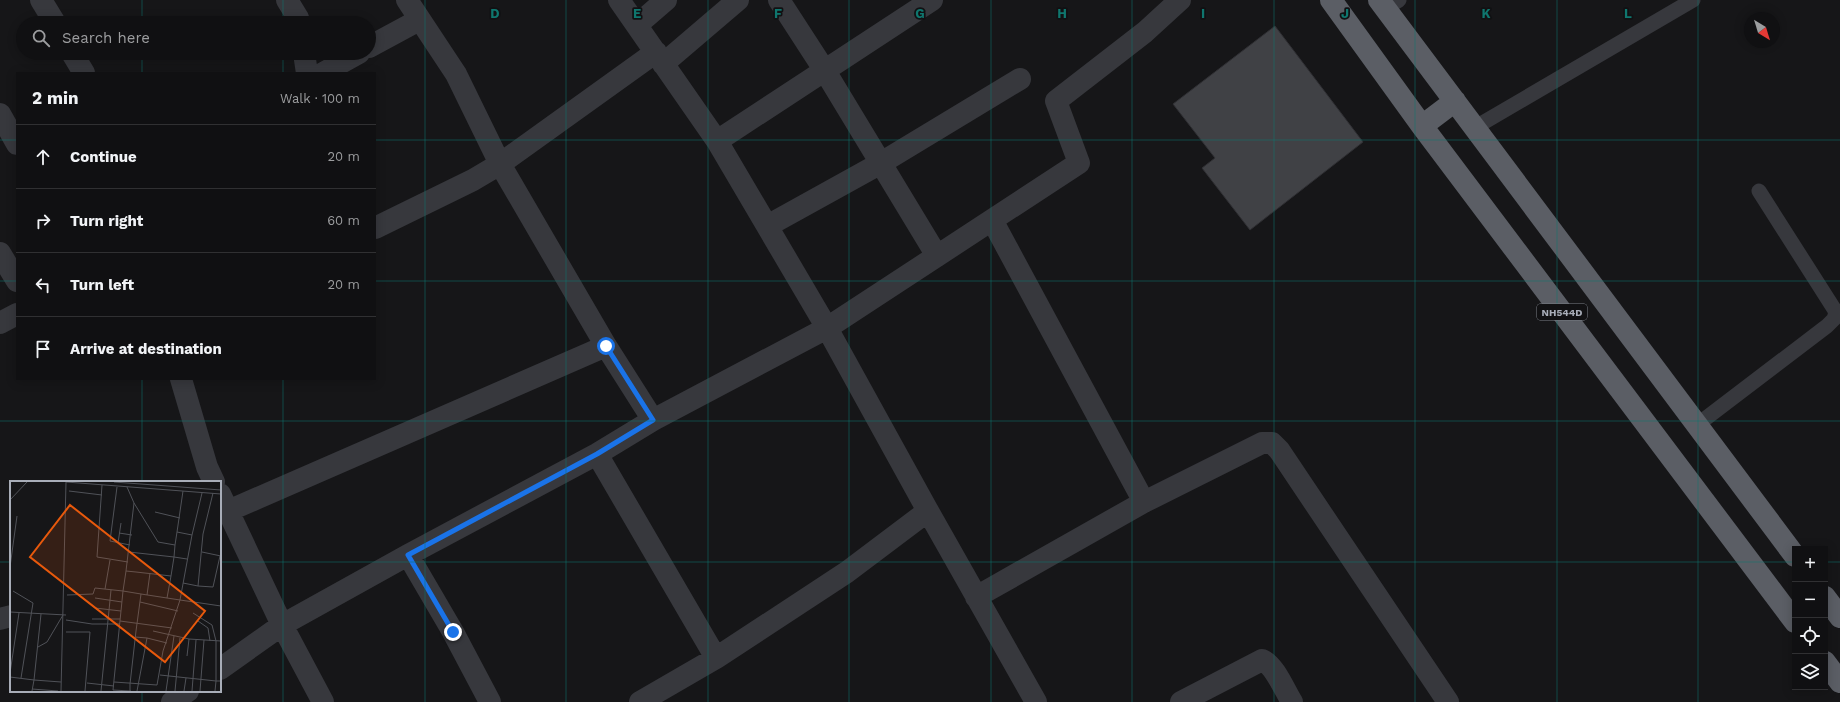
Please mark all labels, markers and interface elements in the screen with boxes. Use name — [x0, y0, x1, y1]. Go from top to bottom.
text: D — [490, 6, 500, 21]
text: E — [633, 6, 641, 21]
text: F — [774, 6, 782, 21]
text: G — [915, 6, 925, 21]
text: H — [1057, 6, 1067, 21]
text: I — [1201, 6, 1205, 21]
text: J — [1341, 6, 1349, 21]
text: K — [1481, 6, 1491, 21]
text: L — [1624, 6, 1632, 21]
north arrow — [1744, 12, 1780, 48]
search box — [16, 16, 376, 60]
icon: search — [30, 27, 52, 49]
text: Search here — [62, 29, 150, 47]
text: 2 min — [32, 88, 78, 108]
text: Walk · 100 m — [280, 91, 360, 106]
icon: ahead — [32, 146, 54, 168]
text: Continue — [70, 148, 137, 166]
text: 20 m — [328, 149, 360, 164]
icon: right — [32, 210, 54, 232]
text: Turn right — [70, 212, 143, 230]
text: 60 m — [327, 213, 360, 228]
icon: left — [32, 274, 54, 296]
text: Turn left — [70, 276, 134, 294]
text: 20 m — [328, 277, 360, 292]
road number: NH544D — [1537, 304, 1587, 320]
route start — [597, 337, 615, 355]
icon: arrive — [32, 338, 54, 360]
text: Arrive at destination — [70, 340, 222, 358]
inset map — [10, 481, 221, 692]
map controls — [1792, 546, 1828, 690]
button: + — [1792, 546, 1828, 582]
button: − — [1792, 582, 1828, 618]
button: locate — [1792, 618, 1828, 654]
route end — [444, 623, 462, 641]
button: layers — [1792, 654, 1828, 690]

